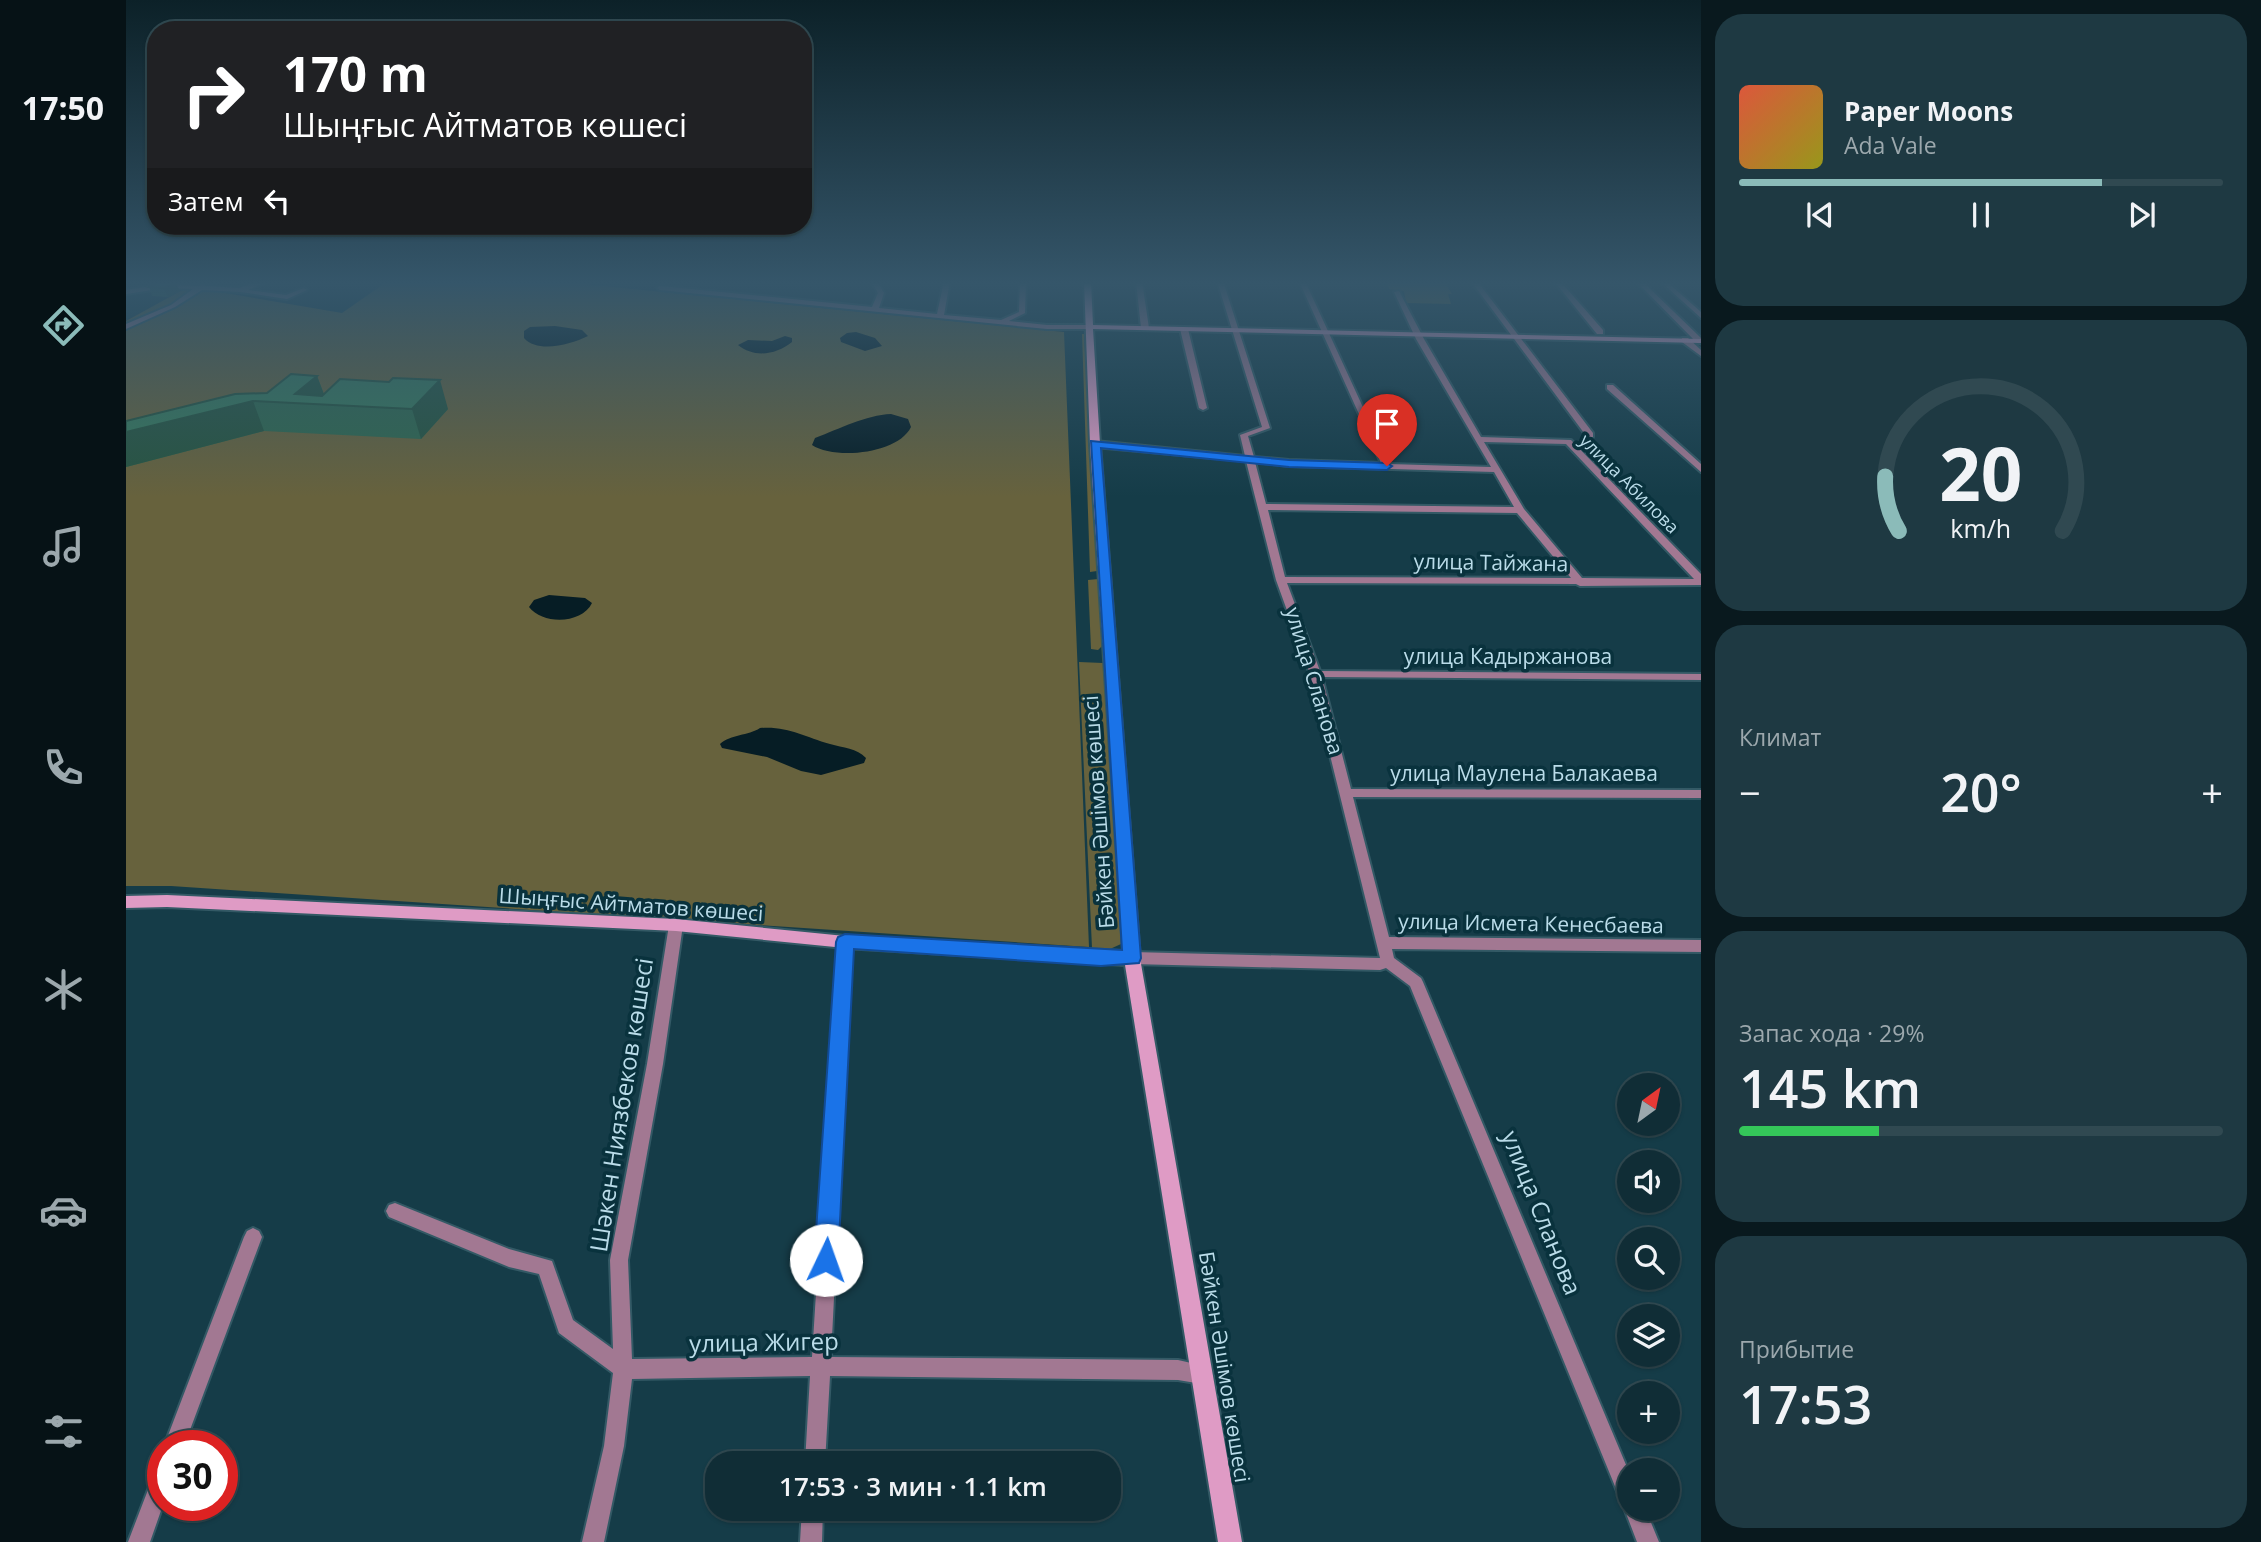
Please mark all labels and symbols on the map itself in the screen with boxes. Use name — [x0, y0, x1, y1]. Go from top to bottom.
pin — [1357, 394, 1417, 466]
street label: улица Абилова — [1575, 428, 1685, 538]
street label: улица Тайжана — [1413, 547, 1569, 577]
street label: улица Сланова — [1279, 604, 1351, 758]
street label: улица Кадыржанова — [1404, 642, 1612, 670]
street label: Бәйкен Әшімов көшесі — [1076, 695, 1120, 930]
street label: улица Маулена Балакаева — [1390, 759, 1658, 787]
street label: Шыңғыс Айтматов көшесі — [498, 881, 764, 927]
street label: улица Исмета Кенесбаева — [1398, 907, 1664, 939]
street label: Шәкен Ниязбеков көшесі — [581, 955, 660, 1254]
north arrow — [1617, 1073, 1680, 1136]
street label: улица Сланова — [1494, 1125, 1590, 1300]
position arrow — [789, 1223, 863, 1297]
street label: Бәйкен Әшімов көшесі — [1193, 1249, 1257, 1484]
street label: улица Жигер — [689, 1324, 839, 1359]
speed limit sign: 30 — [147, 1430, 238, 1521]

